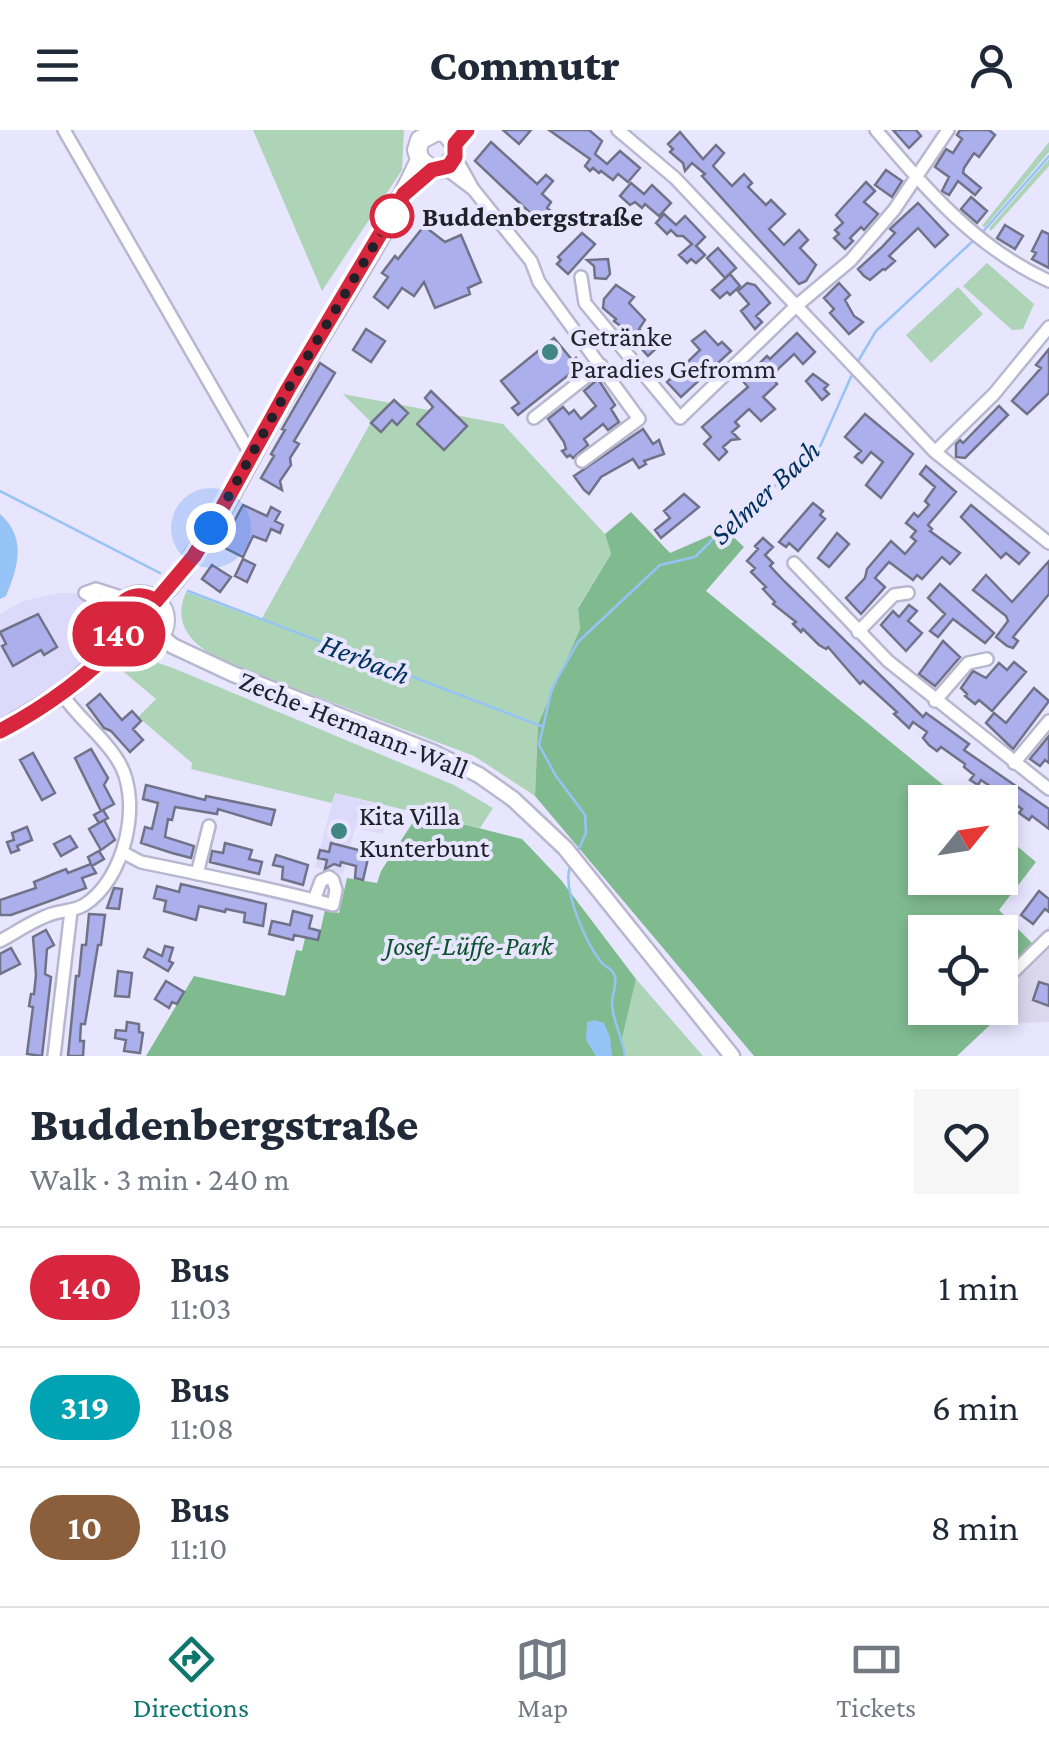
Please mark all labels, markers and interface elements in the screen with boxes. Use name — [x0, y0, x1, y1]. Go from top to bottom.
icon: menu — [30, 38, 85, 93]
icon: person — [964, 38, 1019, 93]
text: Commutr — [429, 40, 620, 90]
marker: Buddenbergstraße — [371, 195, 413, 237]
place label: Buddenbergstraße — [422, 201, 643, 232]
place label: Getränke Paradies Gefromm — [570, 321, 776, 384]
marker: Getränke Paradies Gefromm — [539, 341, 561, 363]
water label: Selmer Bach — [703, 433, 826, 551]
your location — [186, 503, 236, 553]
line badge: 140 — [62, 602, 176, 666]
text: 140 — [92, 615, 146, 654]
water label: Herbach — [316, 626, 415, 691]
street label: Zeche-Hermann-Wall — [235, 664, 473, 785]
north arrow — [908, 785, 1018, 895]
map controls — [908, 785, 1018, 1025]
place label: Kita Villa Kunterbunt — [359, 800, 490, 863]
marker: Kita Villa Kunterbunt — [328, 820, 350, 842]
button: locate — [908, 915, 1018, 1025]
park label: Josef-Lüffe-Park — [380, 930, 555, 961]
button: heart — [914, 1089, 1019, 1194]
text: Buddenbergstraße — [30, 1097, 419, 1150]
text: Walk · 3 min · 240 m — [30, 1161, 290, 1197]
text: Bus — [170, 1248, 229, 1290]
text: 1 min — [938, 1266, 1019, 1308]
text: 140 — [58, 1268, 112, 1307]
text: 11:03 — [170, 1290, 232, 1326]
text: Bus — [170, 1368, 229, 1410]
text: 6 min — [932, 1386, 1019, 1428]
text: 319 — [60, 1388, 110, 1427]
text: 11:08 — [170, 1410, 234, 1446]
text: Bus — [170, 1488, 229, 1530]
text: 8 min — [931, 1506, 1019, 1548]
text: 10 — [68, 1508, 102, 1547]
text: 11:10 — [170, 1530, 227, 1566]
tab: Directions — [133, 1632, 249, 1723]
tab: Map — [515, 1632, 570, 1723]
tab: Tickets — [836, 1632, 916, 1723]

